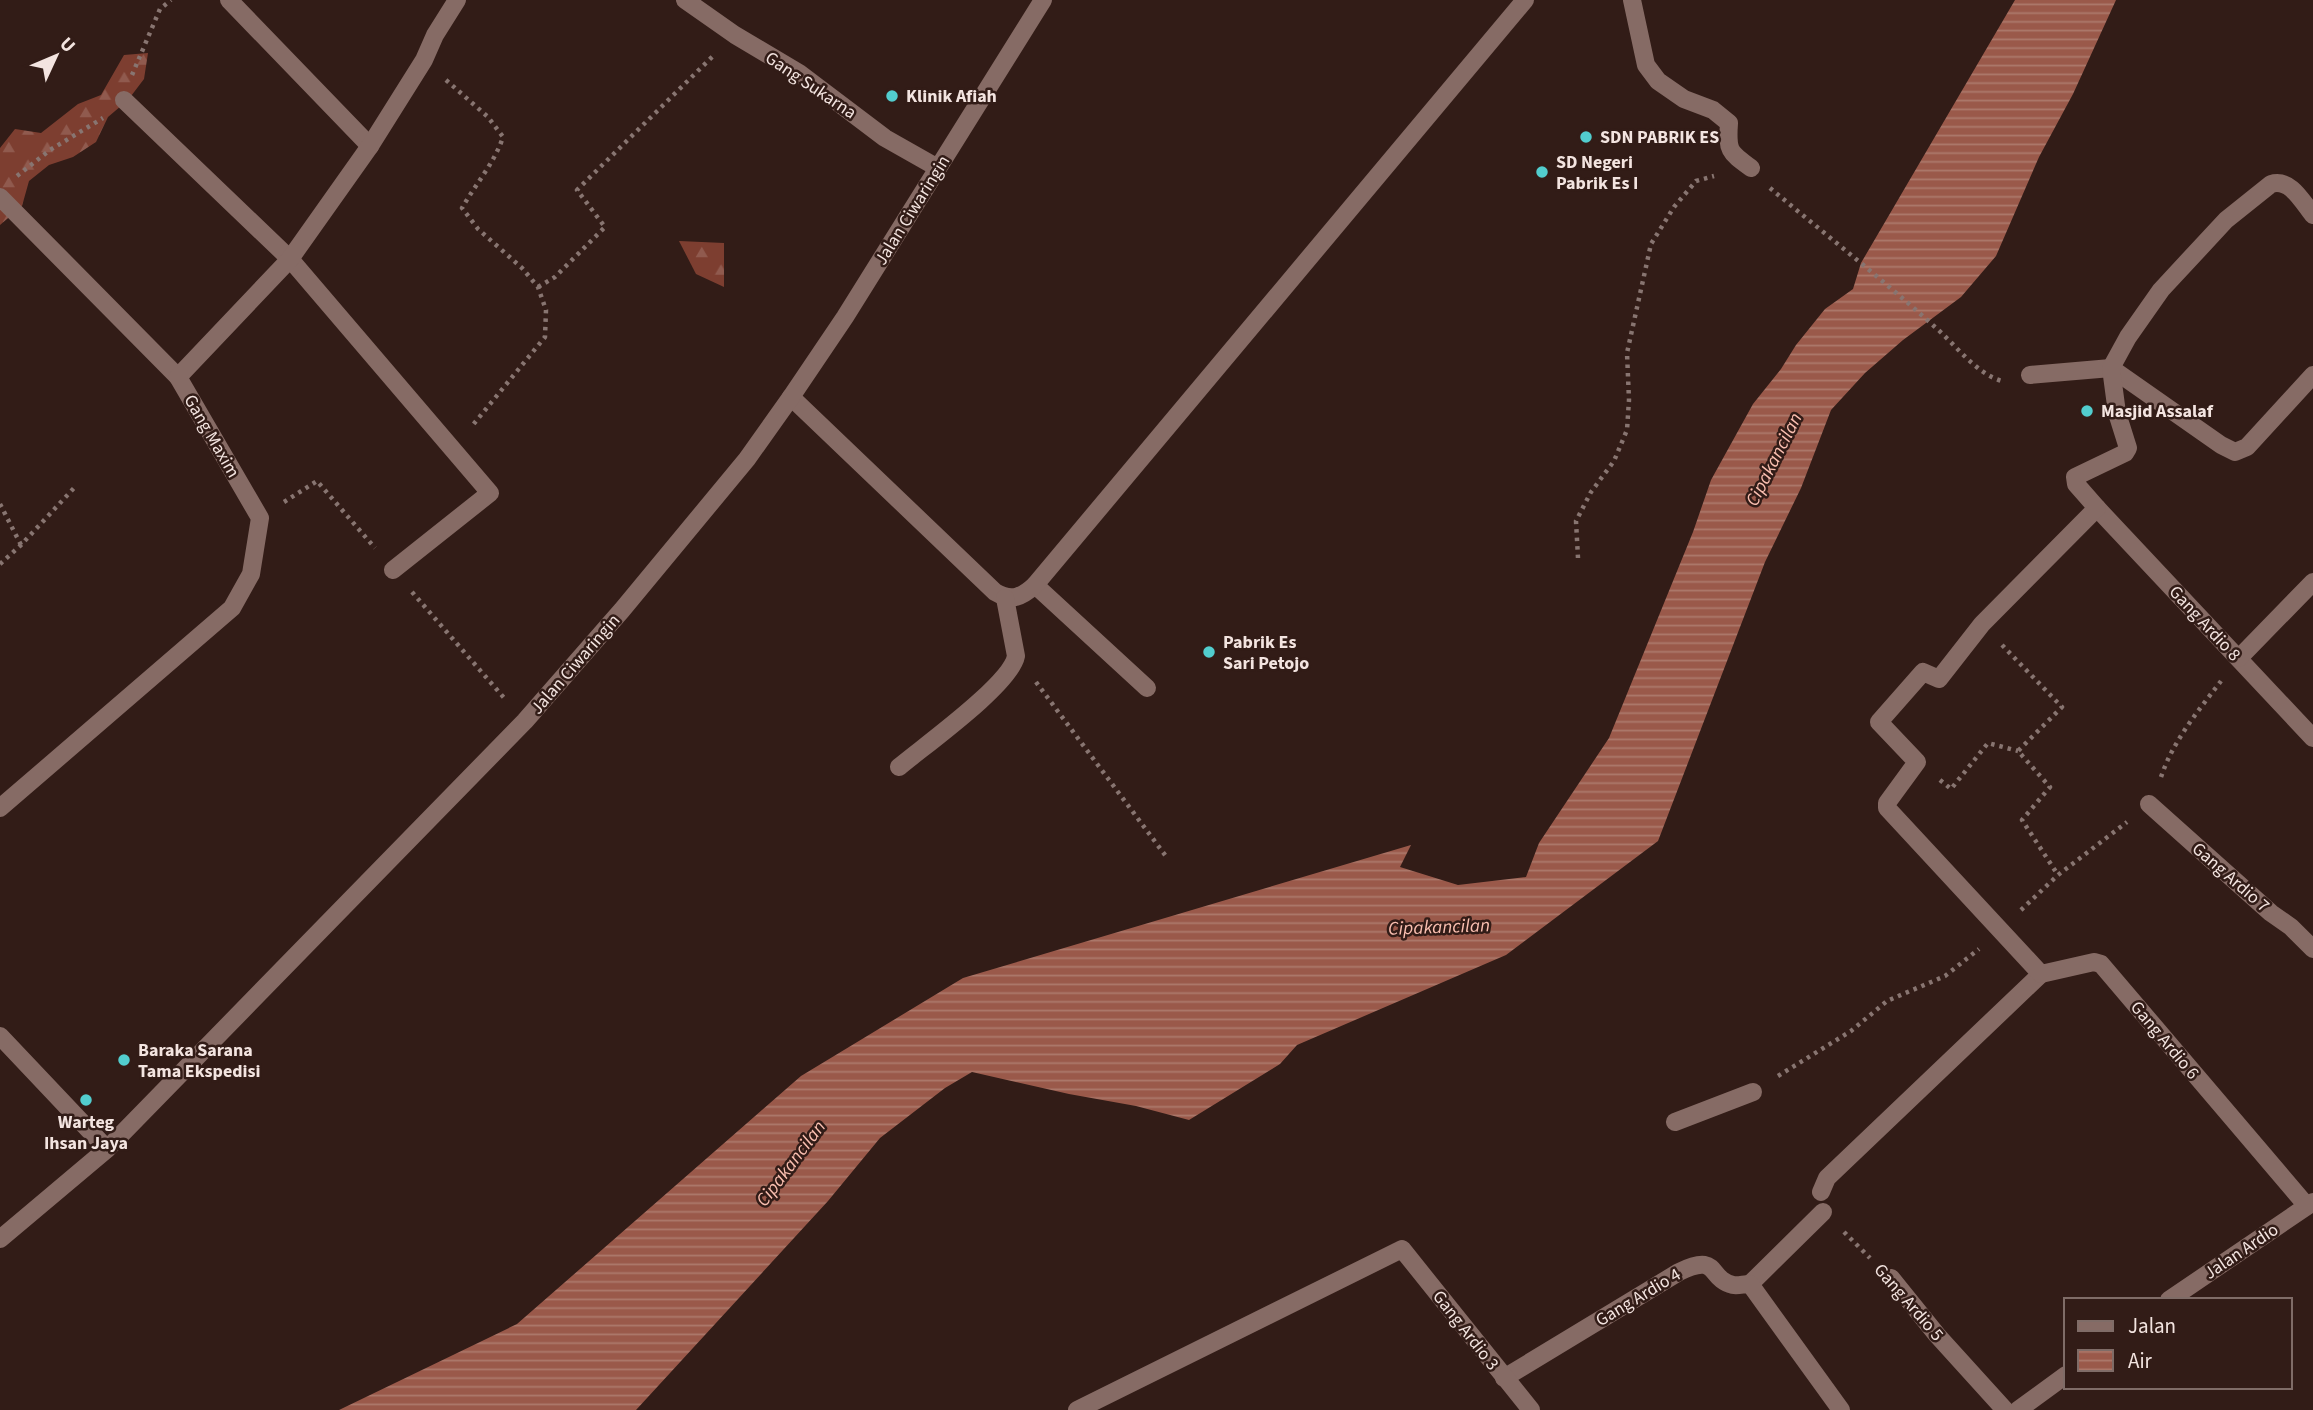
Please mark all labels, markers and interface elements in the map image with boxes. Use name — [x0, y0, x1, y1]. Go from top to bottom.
north arrow — [21, 21, 91, 91]
text: U — [53, 31, 81, 59]
street label: Gang Sukarna — [760, 46, 861, 125]
place label: Klinik Afiah — [906, 84, 997, 109]
marker: Klinik Afiah — [884, 88, 900, 104]
place label: SDN PABRIK ES — [1600, 125, 1719, 150]
marker: SDN PABRIK ES — [1578, 129, 1594, 145]
place label: SD Negeri Pabrik Es I — [1556, 150, 1638, 196]
street label: Jalan Ciwaringin — [869, 151, 956, 270]
marker: SD Negeri Pabrik Es I — [1534, 164, 1550, 180]
street label: Gang Maxim — [178, 390, 245, 482]
place label: Masjid Assalaf — [2101, 399, 2214, 424]
marker: Masjid Assalaf — [2079, 403, 2095, 419]
water label: Cipakancilan — [1739, 408, 1809, 511]
street label: Gang Ardio 8 — [2163, 580, 2246, 667]
street label: Jalan Ciwaringin — [525, 609, 626, 720]
place label: Pabrik Es Sari Petojo — [1223, 630, 1309, 676]
marker: Pabrik Es Sari Petojo — [1201, 644, 1217, 660]
street label: Gang Ardio 7 — [2187, 837, 2275, 918]
water label: Cipakancilan — [1388, 912, 1490, 943]
street label: Gang Ardio 6 — [2124, 996, 2205, 1085]
place label: Baraka Sarana Tama Ekspedisi — [138, 1038, 260, 1084]
marker: Baraka Sarana Tama Ekspedisi — [116, 1052, 132, 1068]
marker: Warteg Ihsan Jaya — [78, 1092, 94, 1108]
place label: Warteg Ihsan Jaya — [44, 1110, 128, 1156]
water label: Cipakancilan — [750, 1115, 833, 1213]
street label: Jalan Ardio — [2199, 1217, 2283, 1285]
street label: Gang Ardio 5 — [1868, 1258, 1949, 1347]
street label: Gang Ardio 4 — [1591, 1262, 1686, 1333]
street label: Gang Ardio 3 — [1426, 1285, 1505, 1376]
legend — [2064, 1298, 2292, 1389]
text: Jalan — [2128, 1311, 2176, 1341]
text: Air — [2128, 1346, 2153, 1376]

